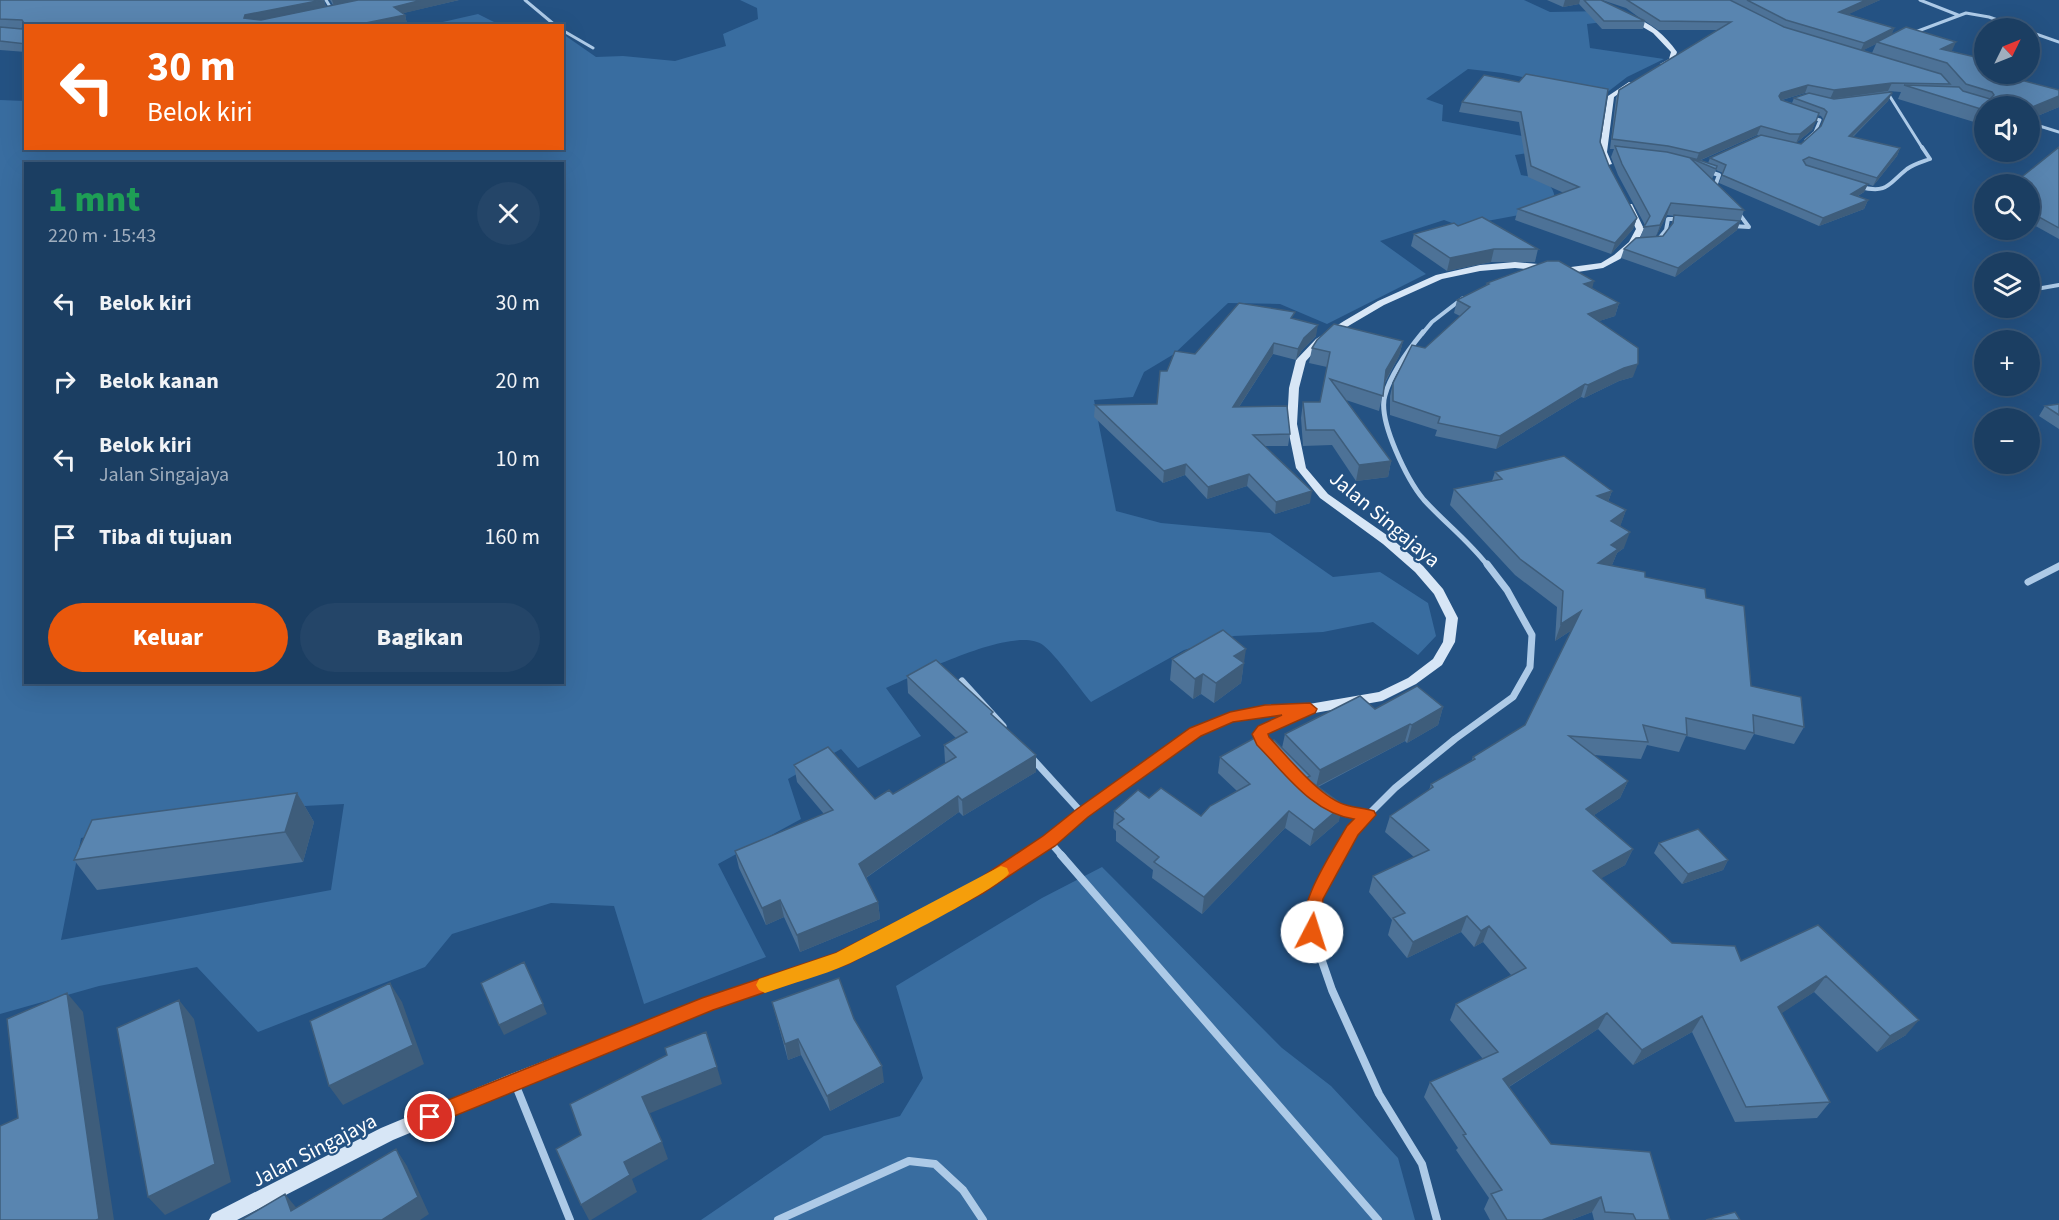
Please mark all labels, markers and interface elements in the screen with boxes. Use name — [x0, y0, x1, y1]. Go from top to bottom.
north arrow — [1974, 18, 2040, 84]
map controls — [1974, 18, 2040, 474]
text: 30 m — [147, 37, 236, 97]
icon: left — [48, 48, 126, 126]
text: Belok kiri — [147, 93, 253, 132]
button: sound — [1974, 96, 2040, 162]
text: 1 mnt — [48, 174, 140, 225]
button: search — [1974, 174, 2040, 240]
button: close — [477, 182, 540, 245]
text: 220 m · 15:43 — [48, 222, 156, 250]
button: layers — [1974, 252, 2040, 318]
icon: left — [48, 287, 81, 320]
text: Belok kiri — [99, 287, 192, 319]
text: 30 m — [495, 287, 540, 319]
button: + — [1974, 330, 2040, 396]
icon: right — [48, 365, 81, 398]
text: Belok kanan — [99, 365, 219, 397]
text: 20 m — [495, 365, 540, 397]
button: − — [1974, 408, 2040, 474]
text: Belok kiri — [99, 429, 192, 461]
icon: left — [48, 443, 81, 476]
text: 10 m — [495, 443, 540, 475]
text: Jalan Singajaya — [99, 461, 229, 489]
street label: Jalan Singajaya — [1323, 464, 1447, 574]
icon: arrive — [48, 521, 81, 554]
text: Tiba di tujuan — [99, 521, 232, 553]
text: 160 m — [485, 521, 540, 553]
button: Keluar — [48, 603, 288, 672]
button: Bagikan — [300, 603, 540, 672]
position arrow — [1280, 900, 1344, 964]
pin — [404, 1091, 455, 1142]
icon: arrive — [413, 1100, 446, 1133]
street label: Jalan Singajaya — [246, 1106, 382, 1194]

